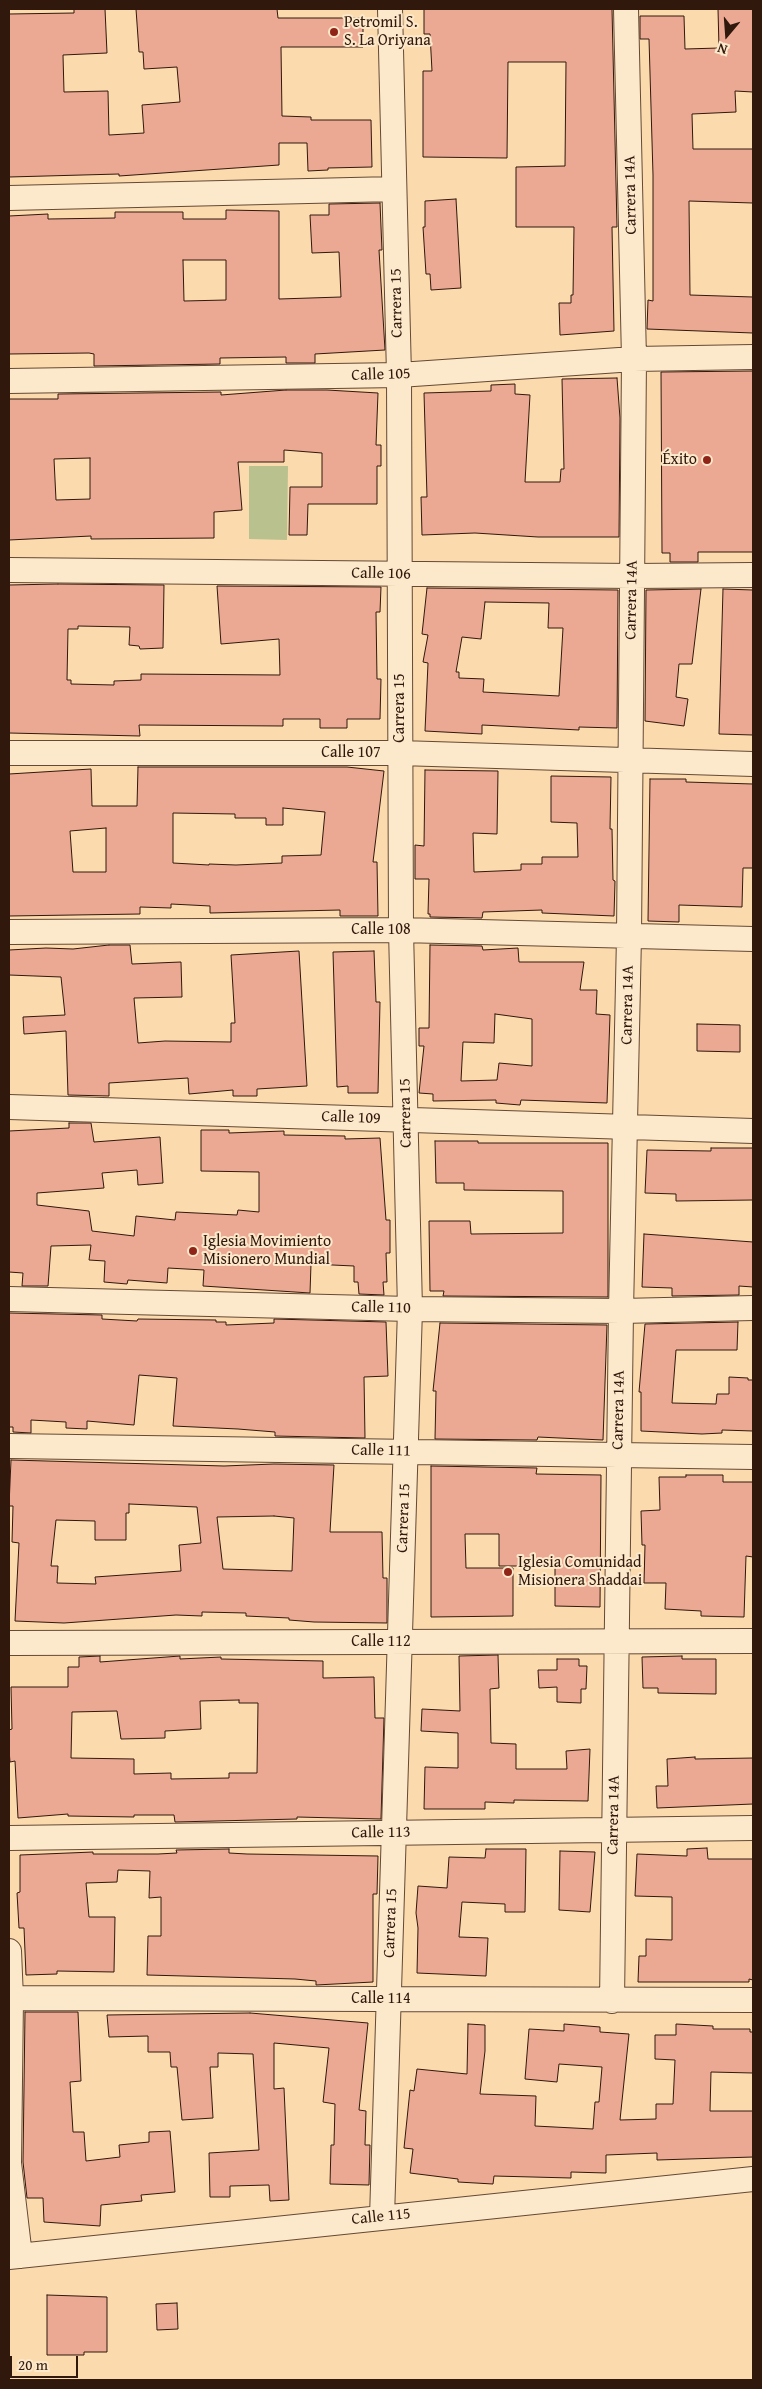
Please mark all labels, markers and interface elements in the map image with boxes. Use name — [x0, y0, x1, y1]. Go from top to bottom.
north arrow — [702, 10, 752, 60]
place label: Petromil S. S. La Oriyana — [344, 13, 431, 51]
marker: Petromil S. S. La Oriyana — [328, 26, 340, 38]
text: N — [715, 38, 730, 60]
street label: Carrera 14A — [621, 155, 641, 235]
street label: Carrera 15 — [387, 268, 407, 338]
street label: Calle 105 — [351, 364, 411, 386]
place label: Éxito — [662, 450, 697, 470]
marker: Éxito — [701, 454, 713, 466]
street label: Carrera 14A — [622, 560, 642, 640]
street label: Calle 106 — [351, 564, 411, 584]
street label: Carrera 15 — [390, 673, 410, 743]
street label: Calle 107 — [321, 743, 381, 763]
street label: Calle 108 — [351, 920, 411, 940]
street label: Carrera 14A — [618, 965, 638, 1045]
street label: Carrera 15 — [396, 1078, 416, 1148]
street label: Calle 109 — [321, 1107, 381, 1129]
place label: Iglesia Movimiento Misionero Mundial — [203, 1232, 331, 1270]
marker: Iglesia Movimiento Misionero Mundial — [187, 1245, 199, 1257]
street label: Calle 110 — [351, 1298, 411, 1318]
street label: Carrera 14A — [609, 1370, 629, 1450]
street label: Calle 111 — [351, 1441, 411, 1461]
street label: Carrera 15 — [393, 1483, 415, 1553]
place label: Iglesia Comunidad Misionera Shaddai — [518, 1553, 642, 1591]
marker: Iglesia Comunidad Misionera Shaddai — [502, 1566, 514, 1578]
street label: Calle 112 — [351, 1632, 411, 1652]
street label: Carrera 14A — [604, 1775, 624, 1855]
street label: Calle 113 — [351, 1823, 411, 1843]
street label: Carrera 15 — [380, 1888, 402, 1958]
street label: Calle 114 — [351, 1989, 411, 2009]
street label: Calle 115 — [350, 2204, 412, 2230]
scale bar — [12, 2346, 80, 2378]
text: 20 m — [18, 2354, 48, 2375]

